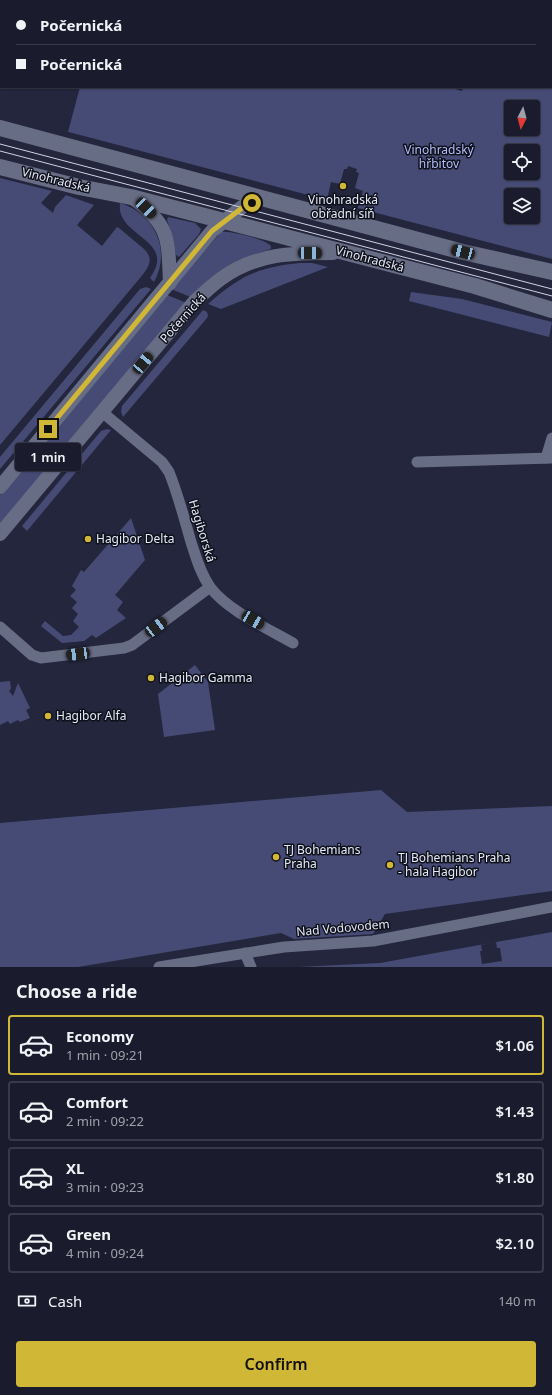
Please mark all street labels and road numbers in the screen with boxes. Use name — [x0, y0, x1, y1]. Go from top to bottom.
street label: Vinohradská — [20, 163, 92, 196]
street label: Vinohradská — [334, 241, 406, 276]
street label: Počernická — [156, 289, 209, 346]
street label: Hagiborská — [185, 497, 220, 564]
street label: Nad Vodovodem — [296, 915, 390, 940]

